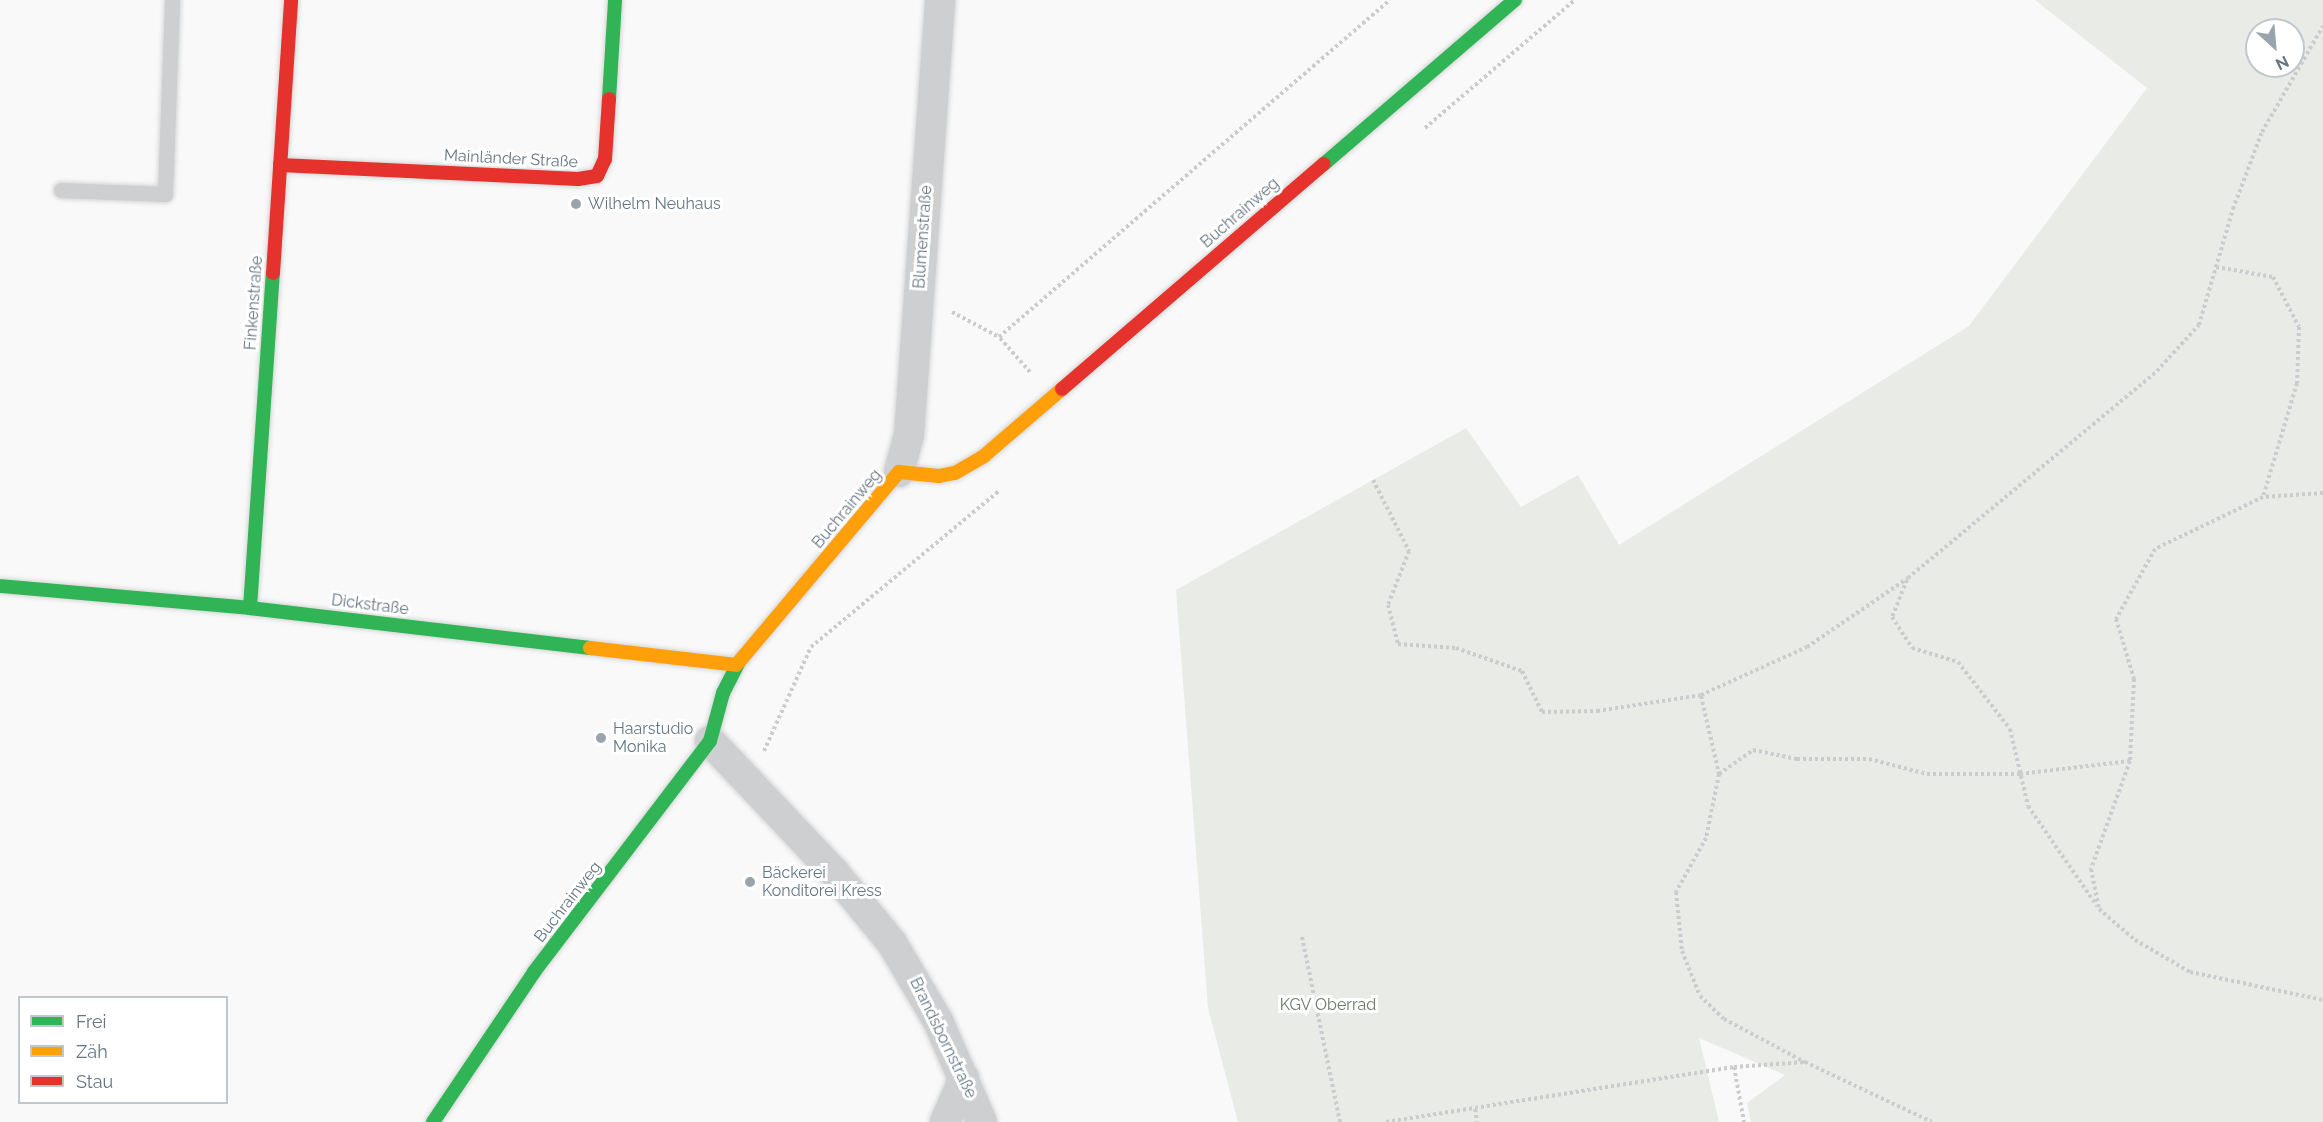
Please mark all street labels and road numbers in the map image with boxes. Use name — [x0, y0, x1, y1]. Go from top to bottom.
street label: Mainländer Straße — [443, 146, 579, 172]
street label: Buchrainweg — [1197, 174, 1283, 252]
street label: Blumenstraße — [910, 185, 936, 289]
street label: Finkenstraße — [241, 255, 267, 351]
street label: Buchrainweg — [808, 466, 886, 552]
street label: Dickstraße — [330, 591, 410, 619]
street label: Buchrainweg — [531, 858, 605, 946]
street label: Brandsbornstraße — [905, 975, 981, 1101]

